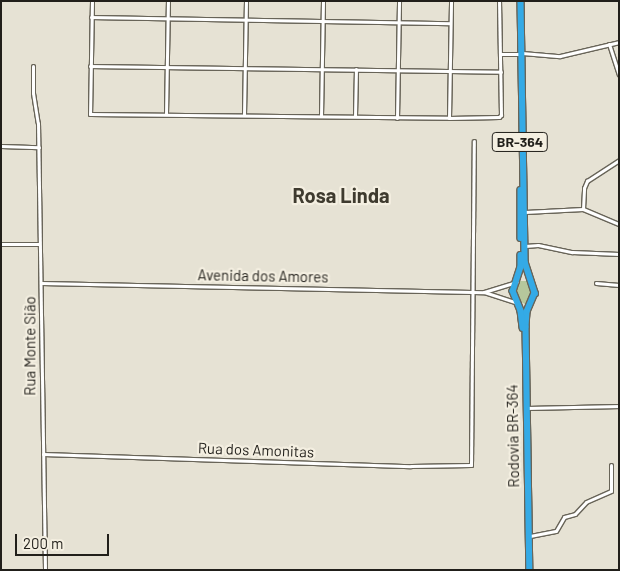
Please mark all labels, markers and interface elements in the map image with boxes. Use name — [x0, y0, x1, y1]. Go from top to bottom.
road number: BR-364 — [491, 130, 549, 154]
district label: Rosa Linda — [292, 183, 390, 207]
street label: Avenida dos Amores — [197, 266, 329, 286]
street label: Rua Monte Sião — [21, 296, 39, 396]
street label: Rodovia BR-364 — [503, 384, 523, 488]
street label: Rua dos Amonitas — [198, 439, 314, 461]
scale bar — [18, 524, 111, 556]
text: 200 m — [23, 534, 63, 552]

